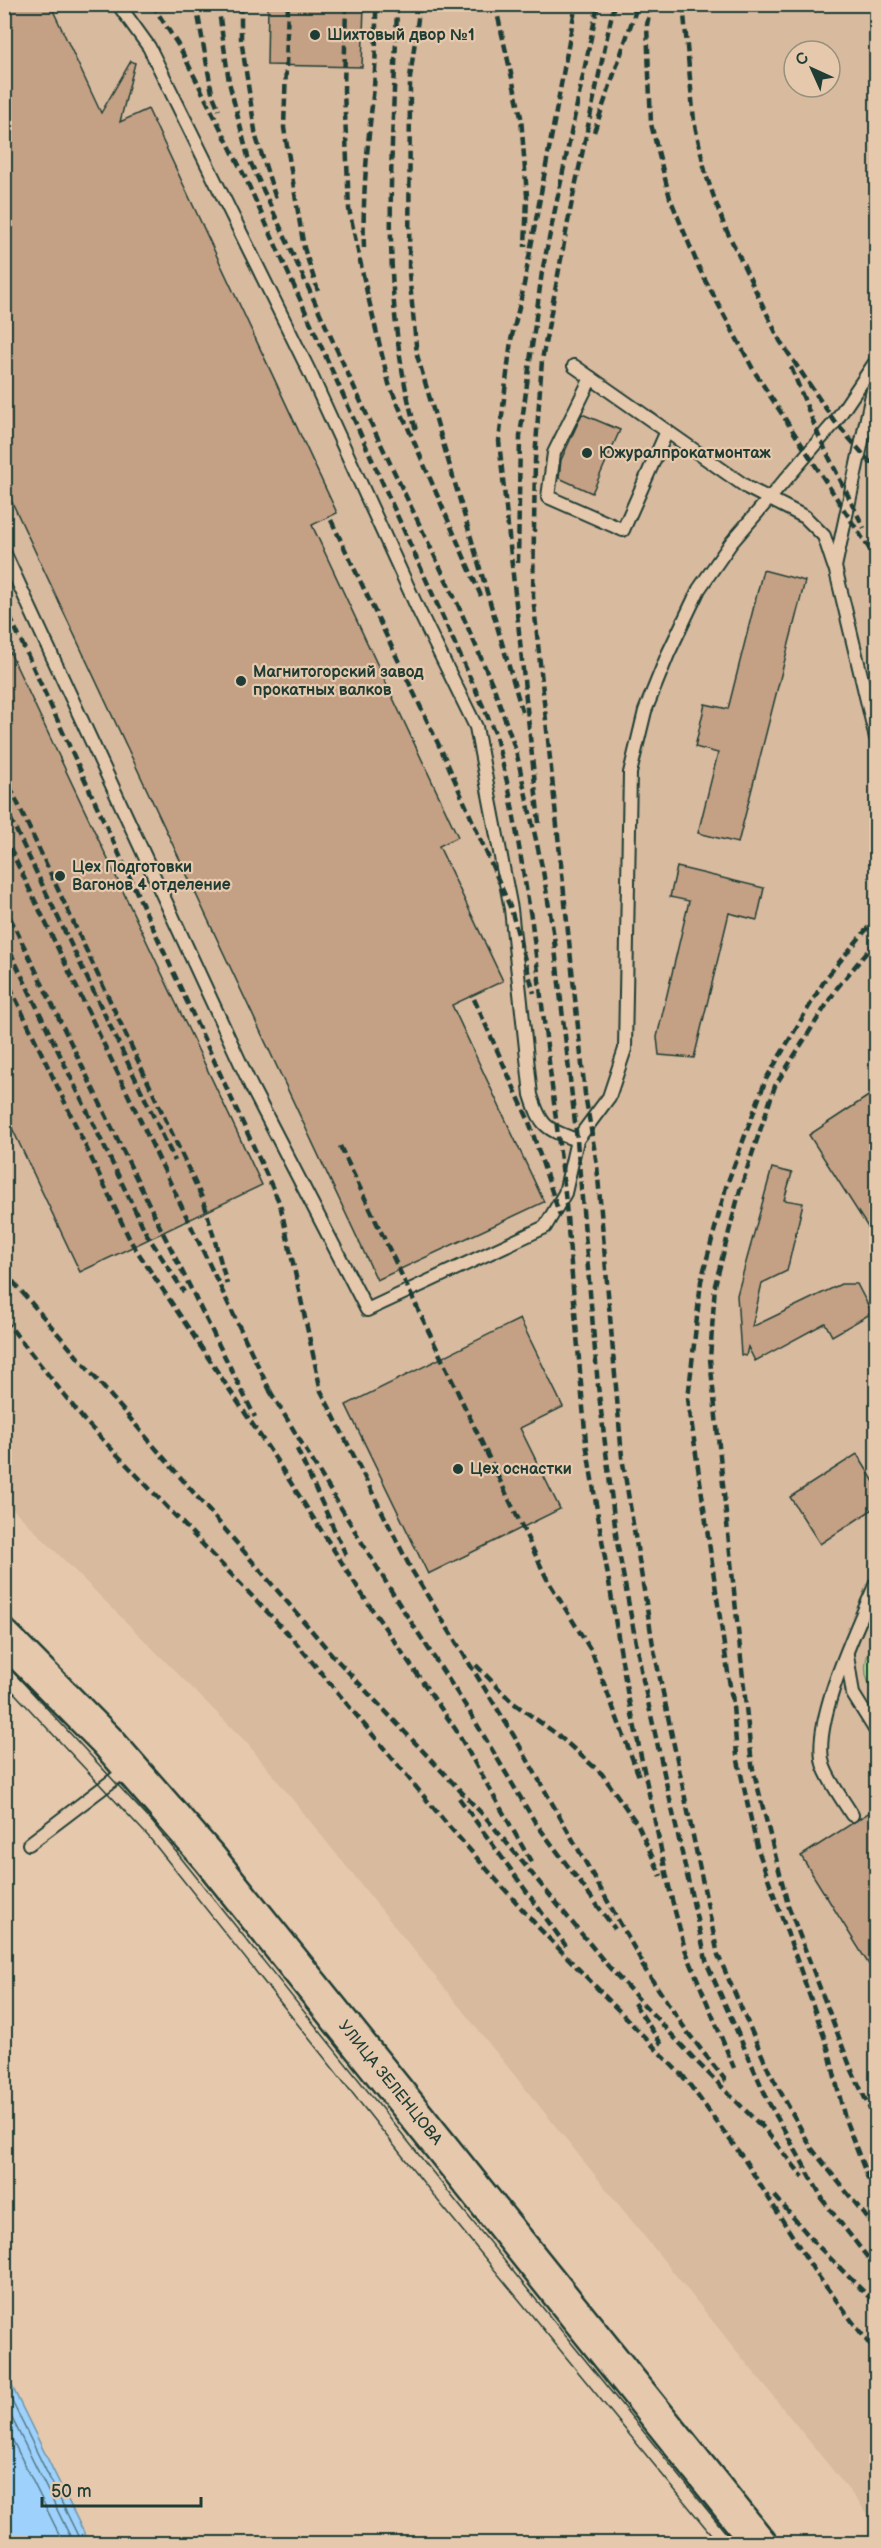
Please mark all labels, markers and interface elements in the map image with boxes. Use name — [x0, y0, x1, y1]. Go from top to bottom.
place label: Шихтовый двор №1 — [327, 26, 475, 45]
marker: Шихтовый двор №1 — [308, 28, 322, 42]
north arrow — [782, 39, 842, 99]
text: С — [792, 49, 813, 70]
place label: Южуралпрокатмонтаж — [599, 444, 772, 463]
marker: Южуралпрокатмонтаж — [580, 446, 594, 460]
place label: Магнитогорский завод прокатных валков — [253, 663, 424, 700]
marker: Магнитогорский завод прокатных валков — [234, 674, 248, 688]
place label: Цех Подготовки Вагонов 4 отделение — [72, 858, 231, 895]
marker: Цех Подготовки Вагонов 4 отделение — [53, 869, 67, 883]
place label: Цех оснастки — [470, 1460, 572, 1479]
marker: Цех оснастки — [451, 1462, 465, 1476]
street label: УЛИЦА ЗЕЛЕНЦОВА — [334, 2017, 446, 2149]
scale bar — [42, 2470, 201, 2508]
text: 50 m — [51, 2481, 92, 2502]

